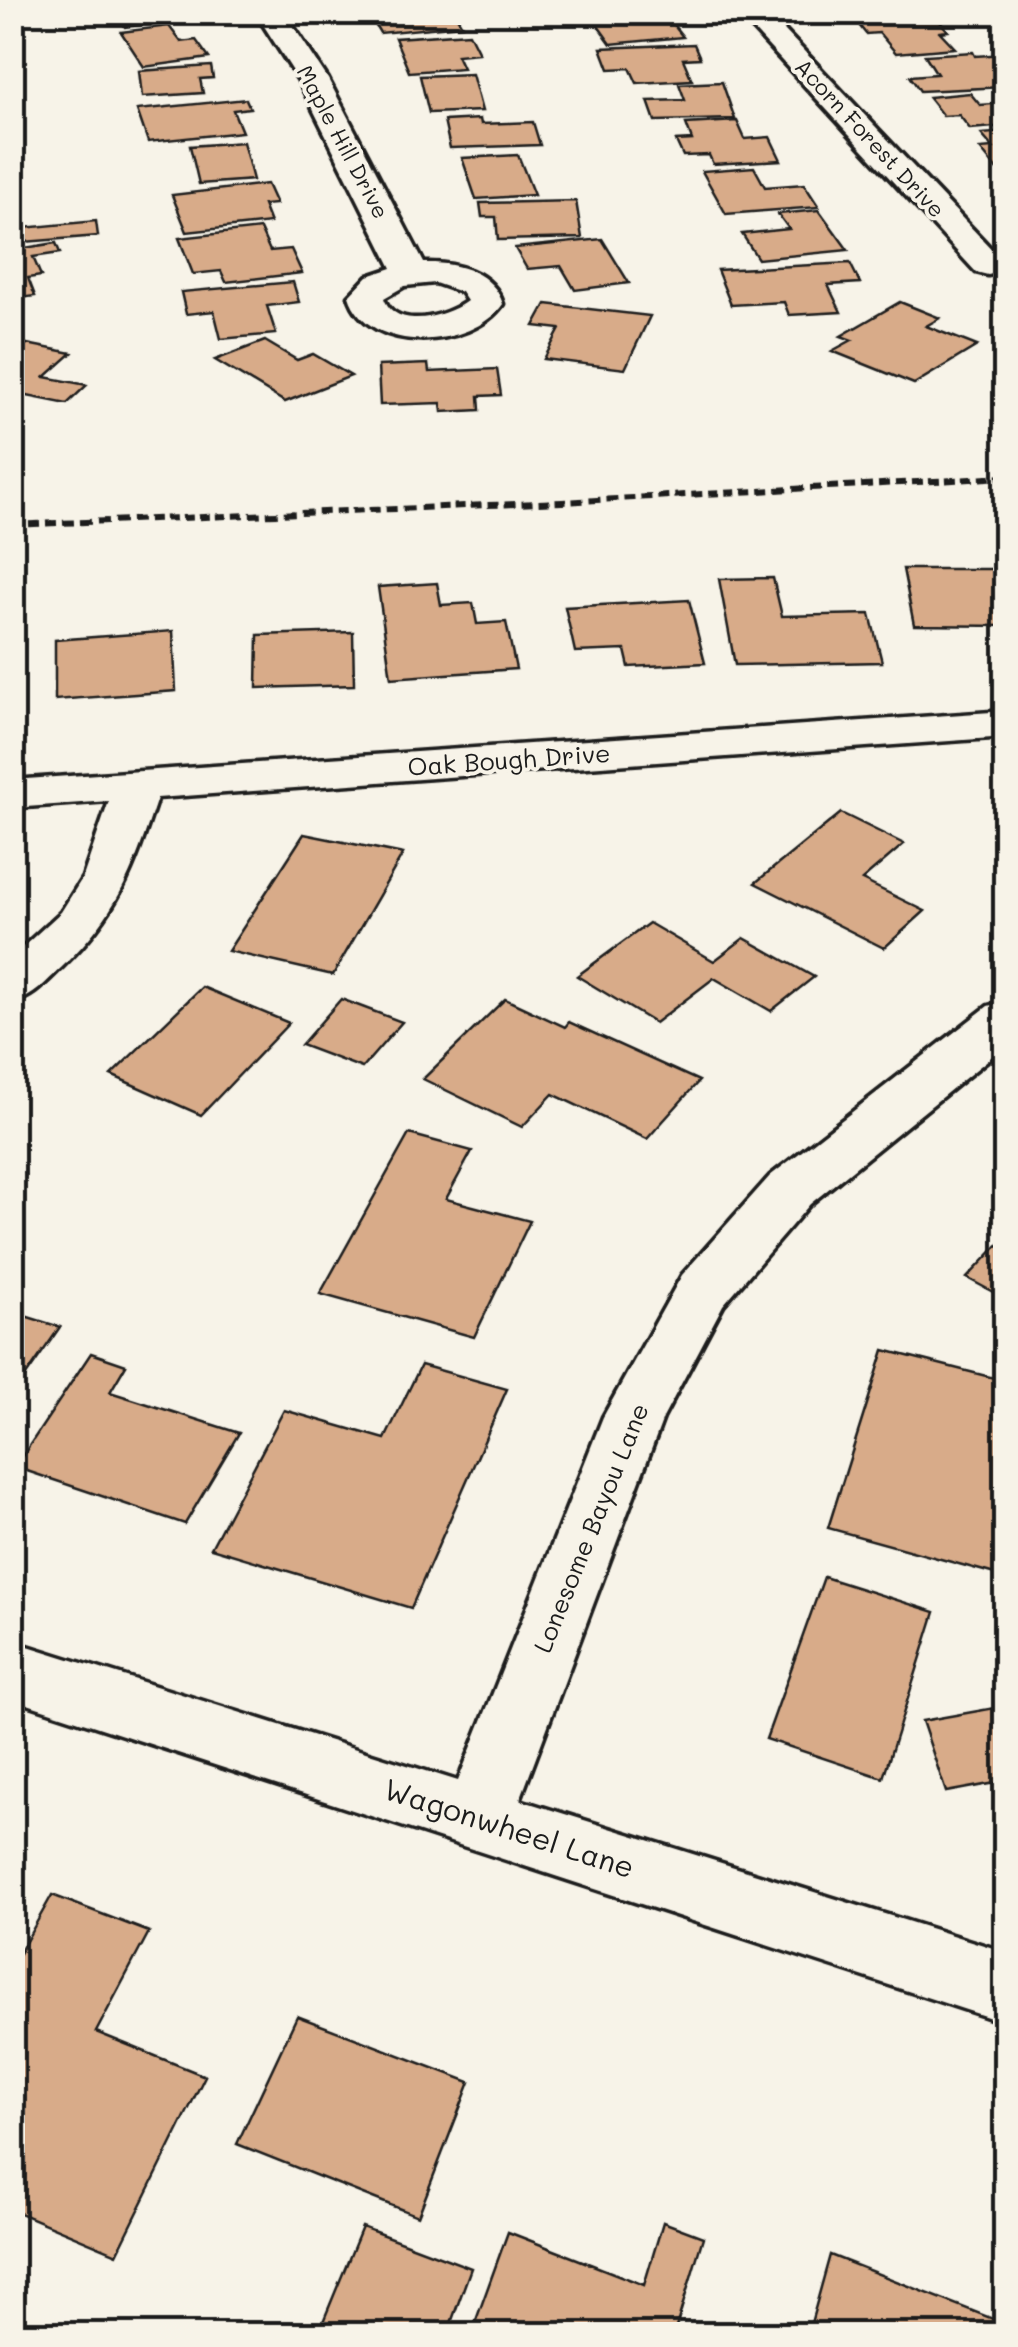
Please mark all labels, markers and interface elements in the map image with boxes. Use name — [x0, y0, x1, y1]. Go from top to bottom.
street label: Acorn Forest Drive — [789, 52, 952, 223]
street label: Maple Hill Drive — [291, 60, 396, 223]
street label: Oak Bough Drive — [406, 736, 611, 782]
street label: Lonesome Bayou Lane — [525, 1398, 656, 1657]
street label: Wagonwheel Lane — [379, 1768, 640, 1886]

